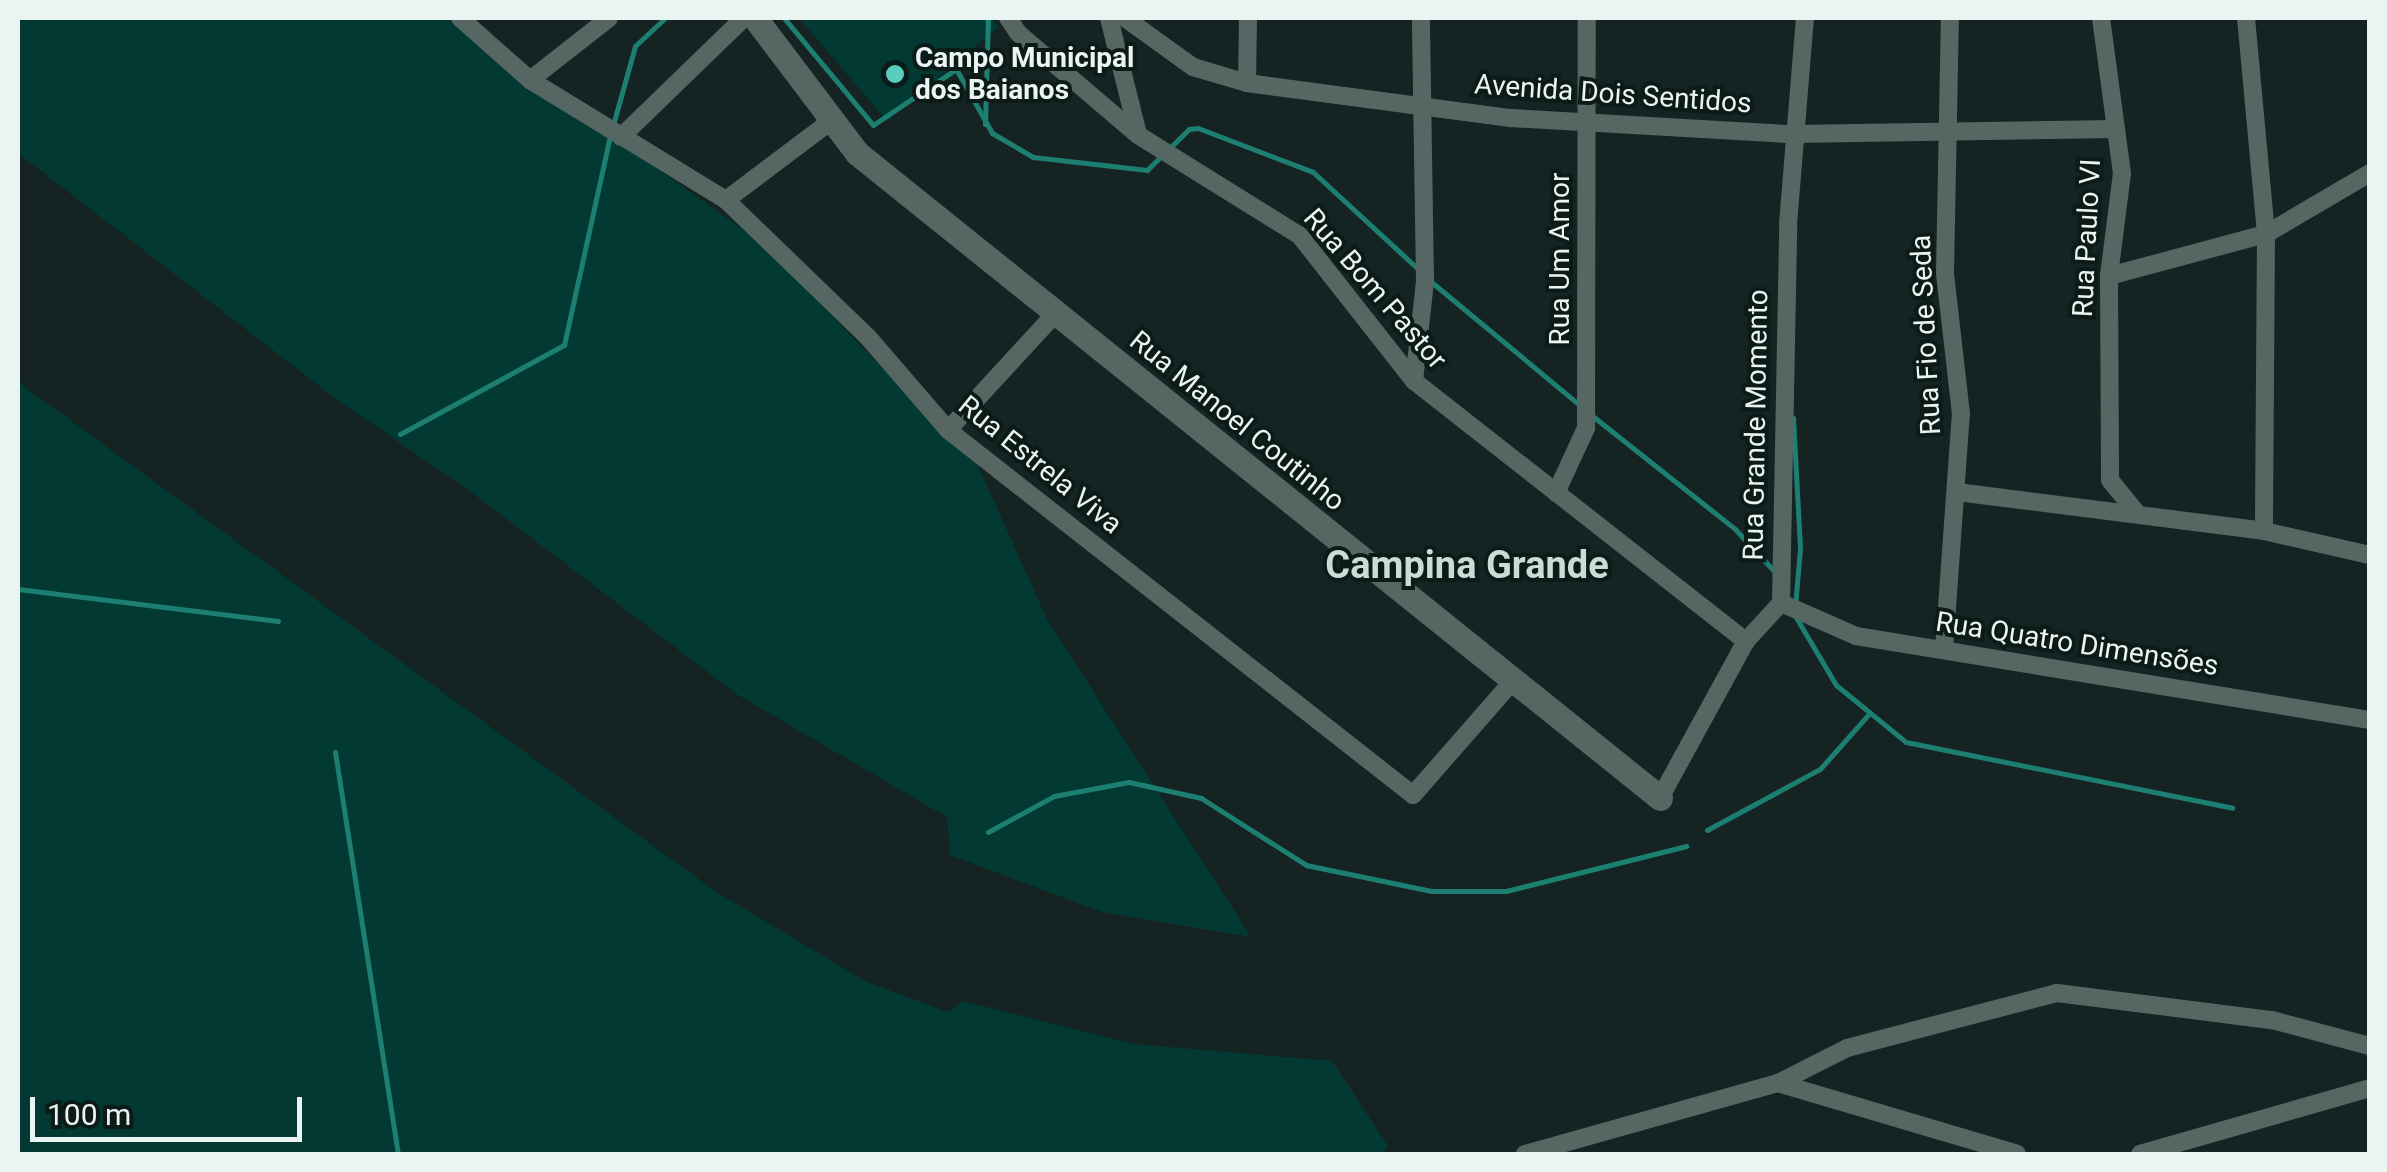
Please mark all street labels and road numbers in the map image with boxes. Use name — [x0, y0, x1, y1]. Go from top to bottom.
street label: Avenida Dois Sentidos — [1473, 68, 1753, 120]
street label: Rua Paulo VI — [2066, 158, 2108, 318]
street label: Rua Um Amor — [1543, 173, 1577, 345]
street label: Rua Bom Pastor — [1296, 202, 1454, 376]
street label: Rua Fio de Seda — [1904, 234, 1948, 436]
street label: Rua Grande Momento — [1737, 289, 1775, 561]
street label: Rua Manoel Coutinho — [1123, 324, 1351, 518]
street label: Rua Estrela Viva — [951, 389, 1129, 541]
street label: Rua Quatro Dimensões — [1933, 605, 2221, 683]

